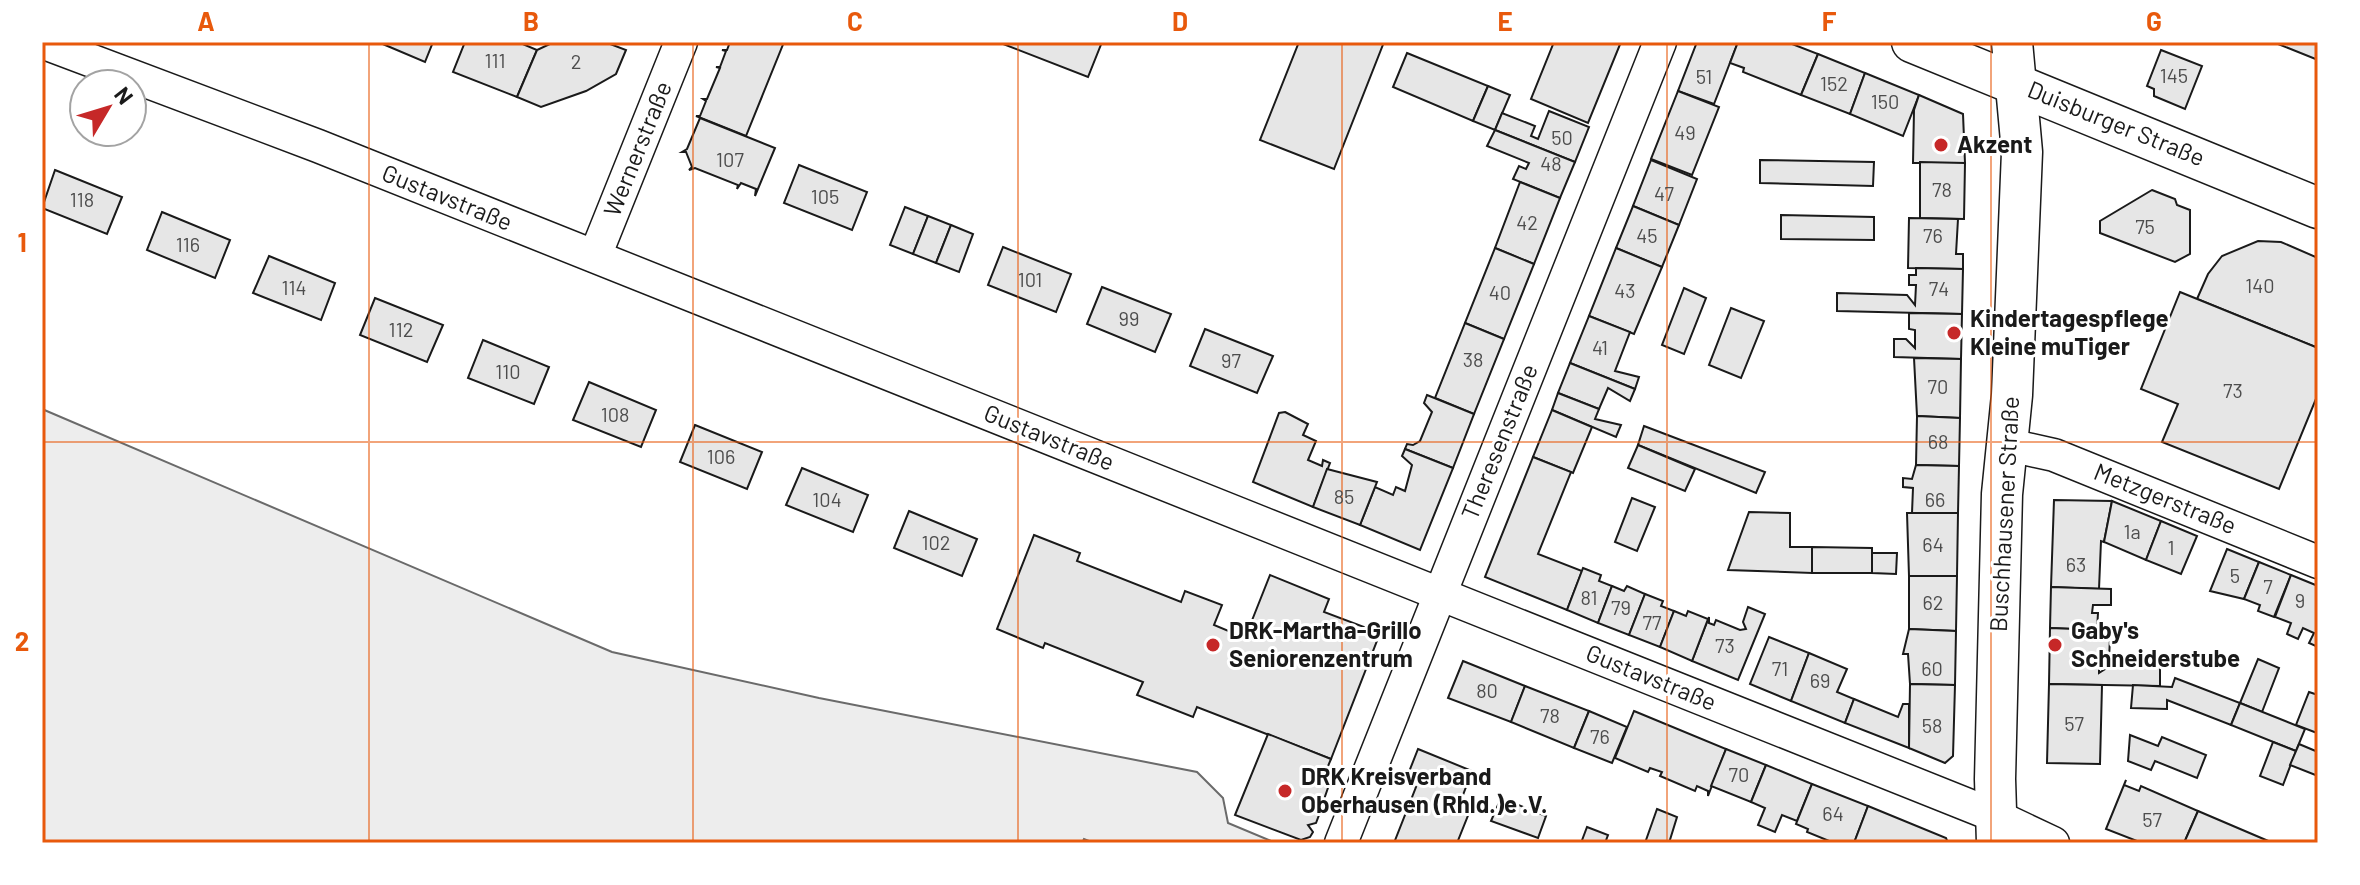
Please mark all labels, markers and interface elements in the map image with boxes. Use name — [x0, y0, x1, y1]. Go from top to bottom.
text: A — [197, 5, 215, 36]
text: B — [523, 5, 539, 36]
text: C — [847, 5, 863, 36]
text: D — [1172, 5, 1188, 36]
text: E — [1497, 5, 1513, 36]
text: F — [1822, 5, 1837, 36]
text: G — [2146, 5, 2162, 36]
house number: 111 — [484, 48, 506, 72]
house number: 2 — [571, 49, 581, 73]
house number: 145 — [2160, 63, 2188, 87]
house number: 51 — [1696, 64, 1712, 88]
north arrow — [68, 68, 148, 148]
house number: 152 — [1820, 71, 1848, 95]
street label: Duisburger Straße — [2024, 74, 2209, 171]
street label: Wernerstraße — [596, 77, 677, 220]
text: N — [110, 81, 139, 109]
house number: 150 — [1871, 89, 1899, 113]
house number: 49 — [1674, 120, 1696, 144]
house number: 50 — [1551, 125, 1573, 149]
place label: Akzent — [1957, 129, 2032, 158]
marker: Akzent — [1932, 136, 1950, 154]
house number: 107 — [716, 147, 744, 171]
house number: 48 — [1540, 151, 1562, 175]
street label: Gustavstraße — [378, 157, 517, 236]
house number: 78 — [1932, 177, 1952, 201]
house number: 47 — [1654, 181, 1674, 205]
house number: 105 — [811, 184, 839, 208]
house number: 118 — [70, 187, 94, 211]
house number: 42 — [1516, 210, 1538, 234]
house number: 75 — [2135, 214, 2155, 238]
house number: 45 — [1636, 223, 1658, 247]
house number: 76 — [1923, 223, 1943, 247]
text: 1 — [17, 226, 27, 257]
house number: 116 — [176, 232, 200, 256]
house number: 101 — [1018, 267, 1042, 291]
house number: 140 — [2245, 273, 2275, 297]
house number: 114 — [281, 275, 307, 299]
house number: 74 — [1929, 276, 1949, 300]
house number: 43 — [1614, 278, 1636, 302]
house number: 40 — [1489, 280, 1511, 304]
place label: Kindertagespflege Kleine muTiger — [1970, 303, 2169, 360]
house number: 99 — [1119, 306, 1139, 330]
house number: 112 — [389, 317, 413, 341]
marker: Kindertagespflege Kleine muTiger — [1945, 324, 1963, 342]
house number: 41 — [1592, 335, 1608, 359]
house number: 38 — [1463, 347, 1483, 371]
house number: 97 — [1221, 348, 1241, 372]
house number: 110 — [495, 359, 521, 383]
street label: Theresenstraße — [1454, 359, 1543, 523]
house number: 70 — [1928, 374, 1948, 398]
house number: 73 — [2223, 378, 2243, 402]
street label: Buschhausener Straße — [1983, 395, 2024, 632]
street label: Gustavstraße — [980, 397, 1119, 476]
house number: 108 — [601, 402, 629, 426]
house number: 68 — [1928, 429, 1948, 453]
house number: 106 — [707, 444, 735, 468]
street label: Metzgerstraße — [2090, 456, 2241, 539]
house number: 85 — [1334, 484, 1354, 508]
house number: 104 — [812, 487, 842, 511]
house number: 66 — [1925, 487, 1945, 511]
house number: 1a — [2123, 519, 2141, 543]
house number: 102 — [921, 530, 951, 554]
house number: 64 — [1922, 532, 1944, 556]
house number: 1 — [2168, 535, 2175, 559]
house number: 63 — [2066, 552, 2086, 576]
house number: 5 — [2230, 563, 2240, 587]
house number: 7 — [2263, 574, 2273, 598]
house number: 81 — [1581, 585, 1597, 609]
house number: 9 — [2295, 588, 2305, 612]
house number: 62 — [1922, 590, 1944, 614]
house number: 79 — [1611, 595, 1631, 619]
house number: 77 — [1643, 610, 1662, 634]
place label: DRK-Martha-Grillo Seniorenzentrum — [1229, 615, 1422, 672]
place label: Gaby's Schneiderstube — [2071, 615, 2240, 672]
text: 2 — [15, 625, 29, 656]
house number: 73 — [1715, 633, 1735, 657]
marker: DRK-Martha-Grillo Seniorenzentrum — [1204, 636, 1222, 654]
marker: Gaby's Schneiderstube — [2046, 636, 2064, 654]
street label: Gustavstraße — [1582, 637, 1721, 716]
house number: 71 — [1772, 656, 1788, 680]
house number: 60 — [1921, 656, 1943, 680]
house number: 69 — [1810, 668, 1830, 692]
house number: 80 — [1476, 678, 1498, 702]
house number: 78 — [1540, 703, 1560, 727]
house number: 57 — [2064, 711, 2084, 735]
house number: 58 — [1922, 713, 1942, 737]
house number: 76 — [1590, 724, 1610, 748]
place label: DRK Kreisverband Oberhausen (Rhld.)e .V. — [1301, 761, 1548, 818]
house number: 70 — [1729, 762, 1749, 786]
marker: DRK Kreisverband Oberhausen (Rhld.)e .V. — [1276, 782, 1294, 800]
house number: 64 — [1822, 801, 1844, 825]
house number: 57 — [2142, 807, 2162, 831]

